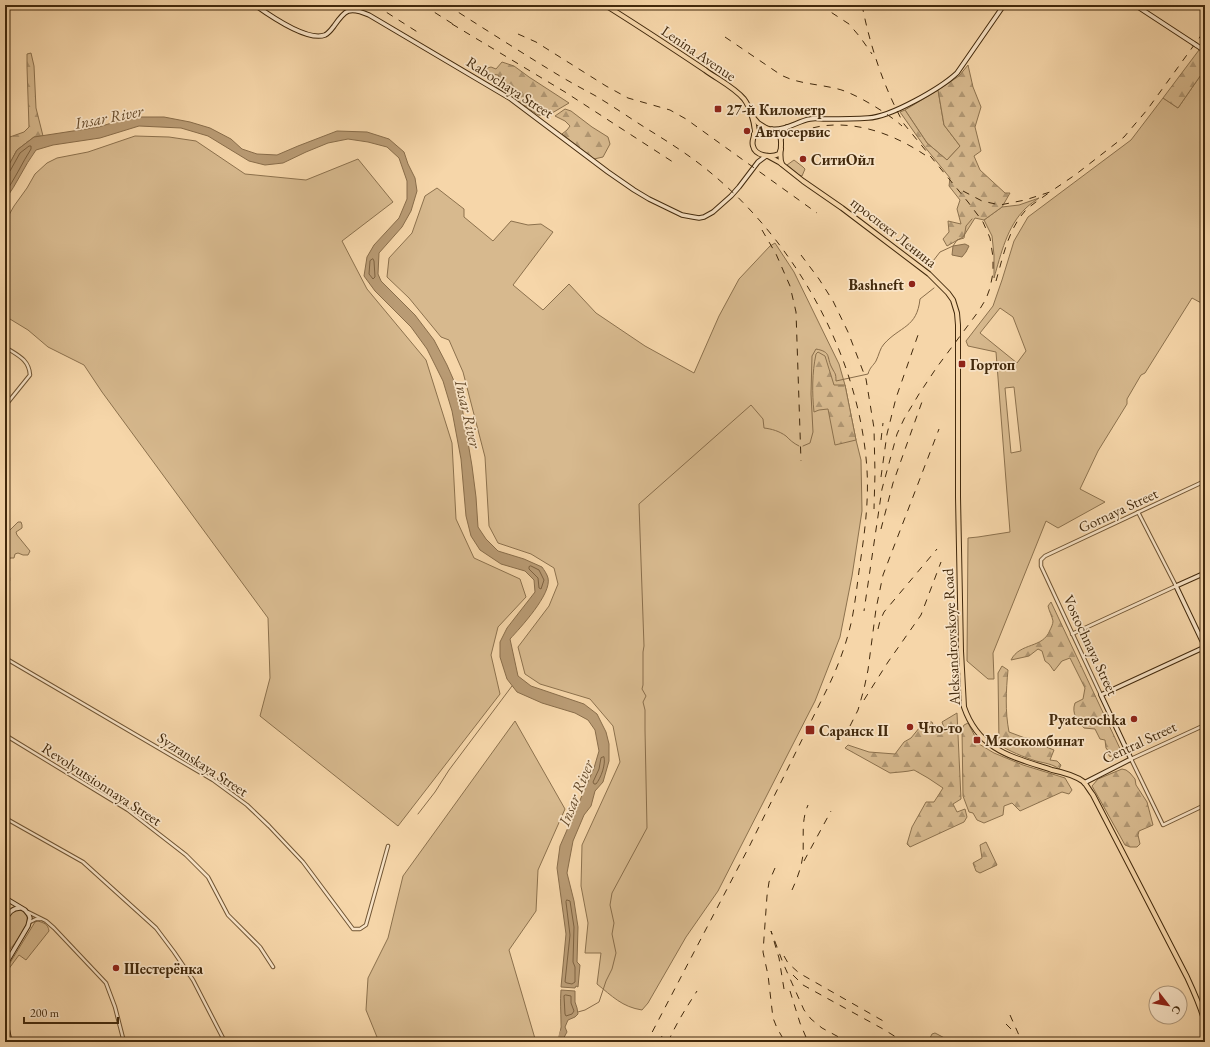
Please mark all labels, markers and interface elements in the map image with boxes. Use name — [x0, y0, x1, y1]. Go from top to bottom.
street label: Lenina Avenue — [658, 21, 740, 85]
street label: Rabochaya Street — [463, 52, 557, 122]
water label: Insar River — [72, 100, 146, 134]
place label: 27-й Километр — [726, 100, 826, 119]
marker: 27-й Километр — [713, 104, 723, 114]
place label: Автосервис — [754, 122, 830, 141]
marker: Автосервис — [742, 126, 752, 136]
place label: СитиОйл — [811, 150, 875, 169]
marker: СитиОйл — [798, 154, 808, 164]
street label: проспект Ленина — [847, 192, 941, 272]
place label: Bashneft — [848, 275, 904, 294]
marker: Bashneft — [907, 279, 917, 289]
place label: Гортоп — [970, 355, 1016, 374]
marker: Гортоп — [957, 359, 967, 369]
water label: Insar River — [450, 377, 486, 451]
street label: Gornaya Street — [1075, 483, 1161, 537]
street label: Aleksandrovskoye Road — [938, 568, 964, 707]
street label: Vostochnaya Street — [1059, 592, 1123, 699]
place label: Pyaterochka — [1049, 710, 1126, 729]
marker: Pyaterochka — [1129, 714, 1139, 724]
street label: Central Street — [1099, 716, 1179, 767]
place label: Что-то — [918, 718, 963, 737]
place label: Саранск II — [819, 721, 889, 740]
marker: Что-то — [905, 722, 915, 732]
marker: Саранск II — [804, 724, 816, 736]
street label: Syzranskaya Street — [154, 728, 252, 800]
place label: Мясокомбинат — [985, 731, 1085, 750]
marker: Мясокомбинат — [972, 735, 982, 745]
street label: Revolyutsionnaya Street — [39, 738, 166, 830]
water label: Insar River — [553, 756, 599, 830]
place label: Шестерёнка — [124, 959, 203, 978]
marker: Шестерёнка — [111, 963, 121, 973]
north arrow — [1148, 985, 1188, 1025]
scale bar — [24, 999, 118, 1025]
text: С — [1168, 1003, 1185, 1017]
text: 200 m — [30, 1005, 60, 1021]

